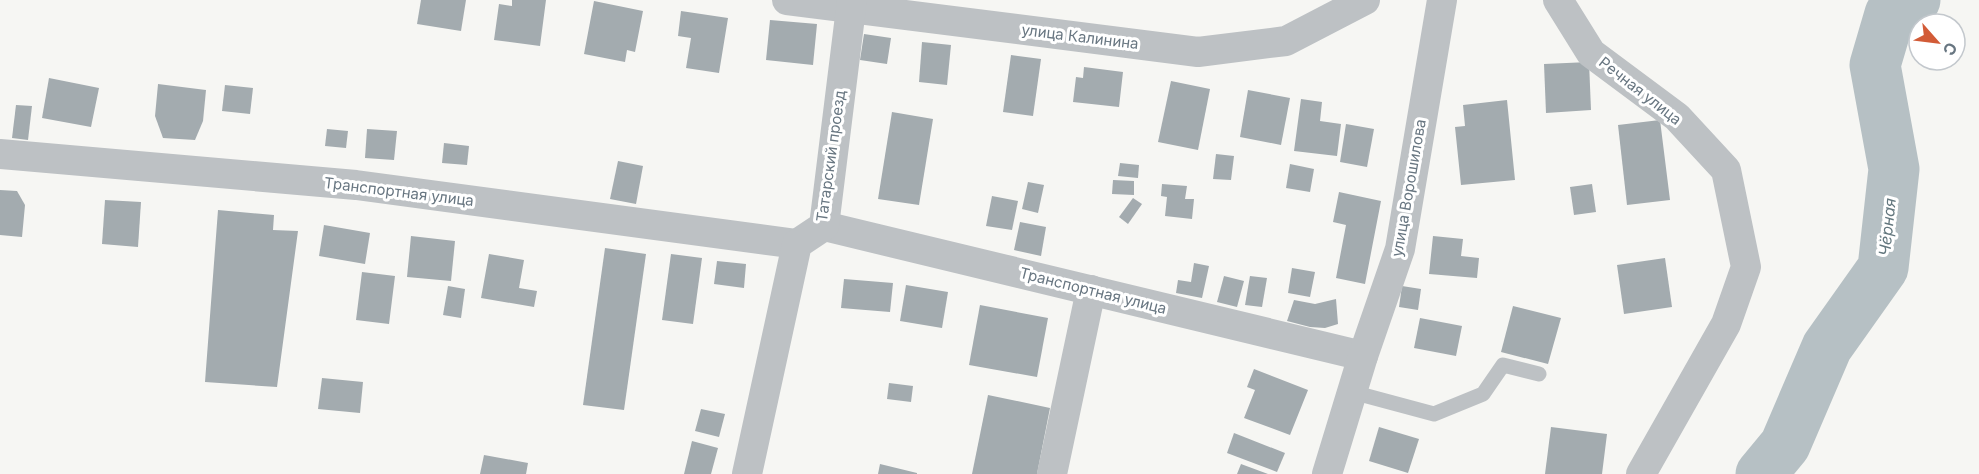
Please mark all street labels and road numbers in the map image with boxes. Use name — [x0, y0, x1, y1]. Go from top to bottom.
street label: улица Калинина — [1020, 20, 1140, 53]
street label: Речная улица — [1595, 52, 1685, 129]
street label: Татарский проезд — [812, 89, 849, 223]
street label: улица Ворошилова — [1387, 118, 1430, 258]
street label: Транспортная улица — [323, 173, 475, 210]
street label: Транспортная улица — [1018, 263, 1169, 318]

